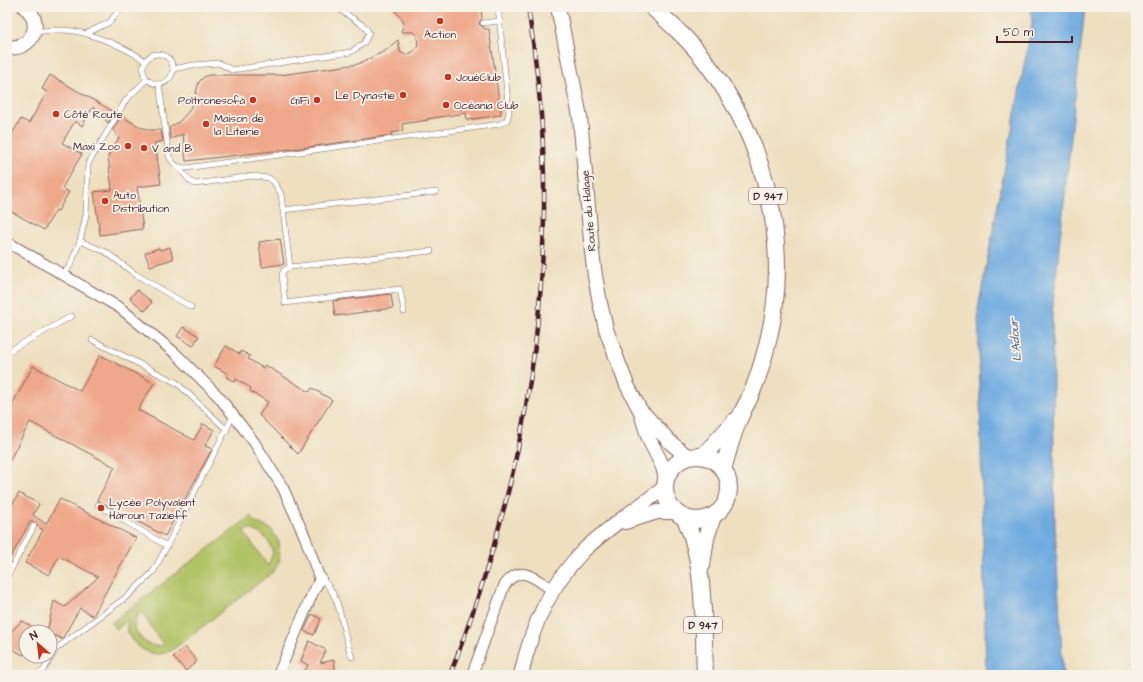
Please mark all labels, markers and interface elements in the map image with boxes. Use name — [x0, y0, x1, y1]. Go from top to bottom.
marker: Action — [435, 16, 445, 26]
scale bar — [997, 18, 1072, 44]
text: 50 m — [1003, 24, 1034, 41]
place label: Action — [424, 27, 456, 42]
place label: JouéClub — [456, 70, 501, 85]
marker: JouéClub — [443, 72, 453, 82]
place label: Le Dynastie — [335, 88, 395, 104]
marker: Le Dynastie — [398, 90, 408, 100]
place label: Poltronesofà — [178, 93, 245, 108]
place label: GiFi — [290, 93, 309, 108]
marker: Poltronesofà — [248, 95, 258, 105]
marker: GiFi — [312, 95, 322, 105]
place label: Océania Club — [454, 98, 518, 113]
marker: Océania Club — [441, 100, 451, 110]
place label: Côté Route — [64, 107, 123, 122]
marker: Côté Route — [51, 109, 61, 119]
place label: Maison de la Literie — [214, 111, 264, 139]
marker: Maison de la Literie — [201, 119, 211, 129]
place label: Maxi Zoo — [73, 139, 121, 154]
marker: Maxi Zoo — [123, 141, 133, 151]
place label: V and B — [152, 141, 192, 156]
marker: V and B — [139, 143, 149, 153]
street label: Route du Halage — [577, 170, 601, 252]
place label: Auto Distribution — [113, 188, 170, 216]
road number: D 947 — [749, 188, 787, 204]
marker: Auto Distribution — [100, 196, 110, 206]
water label: L'Adour — [1005, 316, 1026, 362]
place label: Lycée Polyvalent Hàroun Tazieff — [109, 495, 196, 523]
marker: Lycée Polyvalent Hàroun Tazieff — [96, 503, 106, 513]
road number: D 947 — [684, 617, 722, 633]
north arrow — [18, 624, 58, 664]
text: N — [27, 627, 40, 644]

